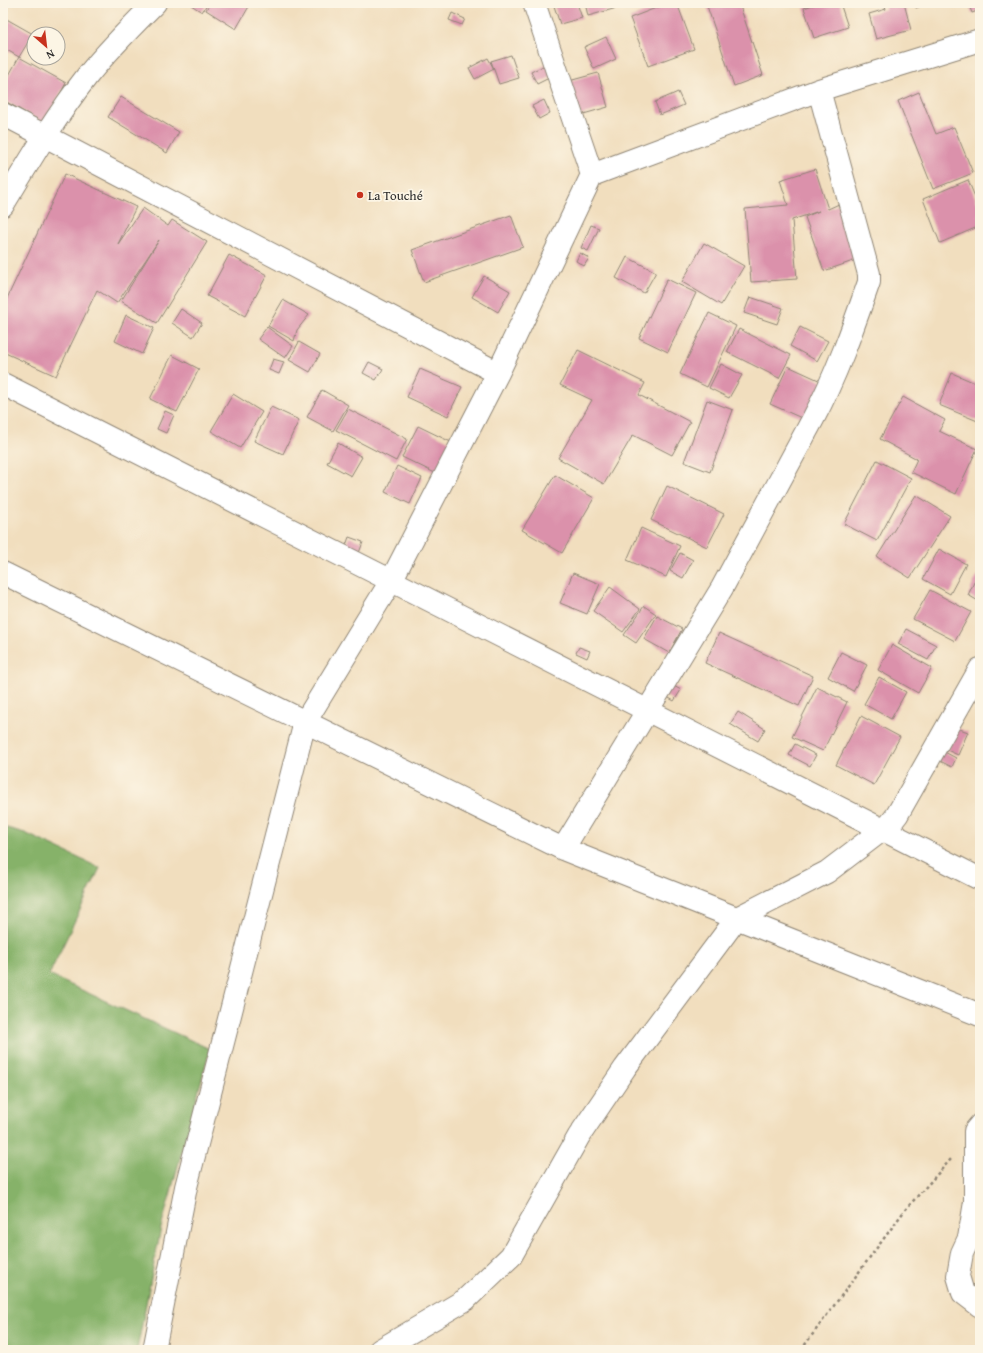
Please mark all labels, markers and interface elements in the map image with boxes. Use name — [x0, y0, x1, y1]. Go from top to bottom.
north arrow — [26, 26, 66, 66]
text: N — [43, 46, 58, 64]
place label: La Touché — [368, 186, 423, 205]
marker: La Touché — [355, 190, 365, 200]

